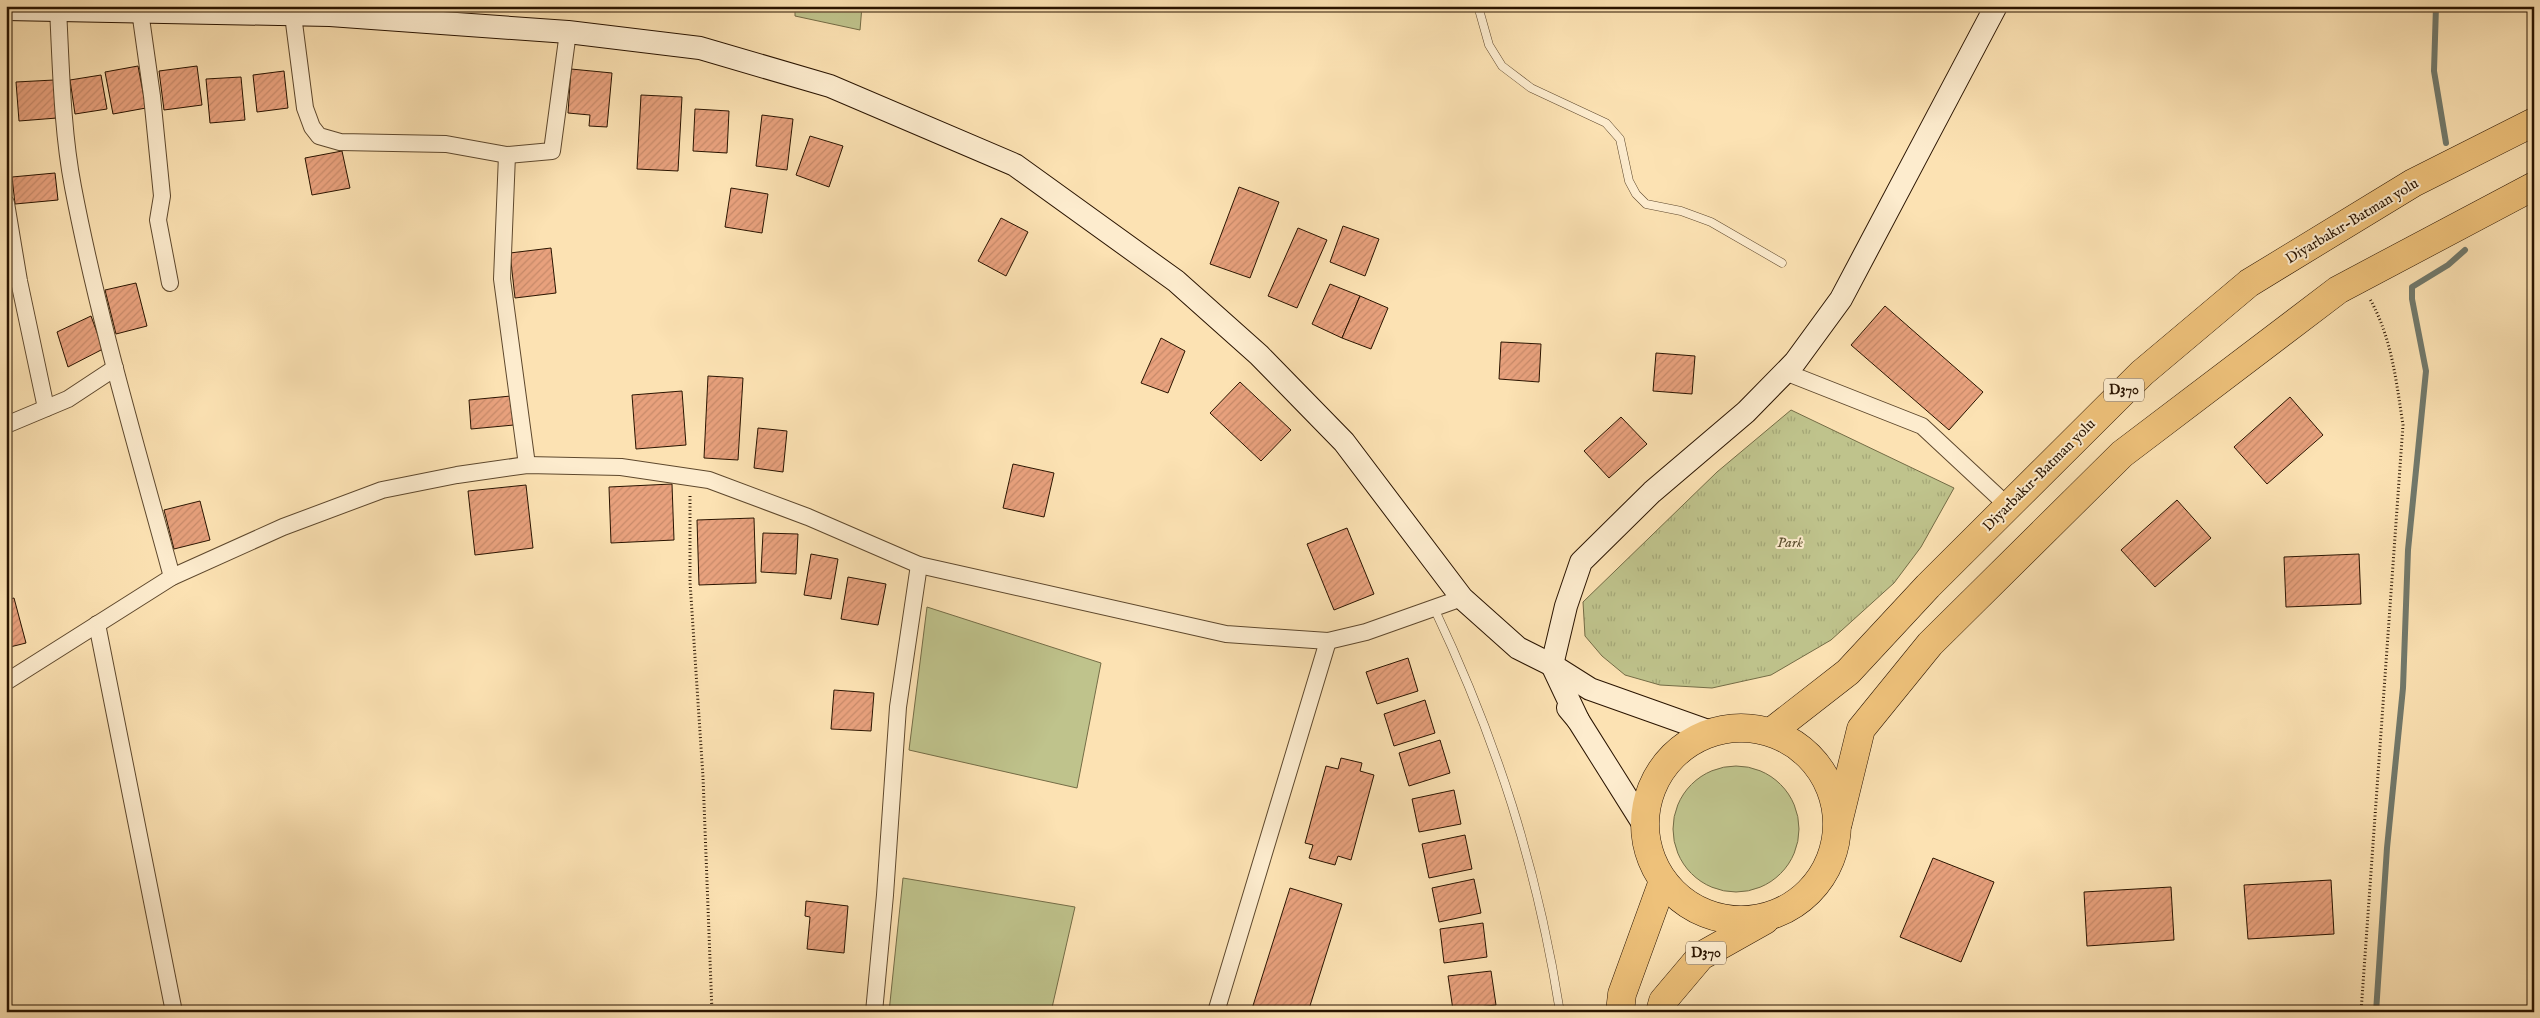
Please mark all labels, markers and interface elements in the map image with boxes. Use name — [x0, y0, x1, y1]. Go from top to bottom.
street label: Diyarbakır-Batman yolu — [2282, 174, 2422, 268]
road number: D370 — [2104, 378, 2144, 402]
street label: Diyarbakır-Batman yolu — [1979, 414, 2100, 535]
park label: Park — [1777, 533, 1803, 552]
road number: D370 — [1686, 941, 1726, 964]

